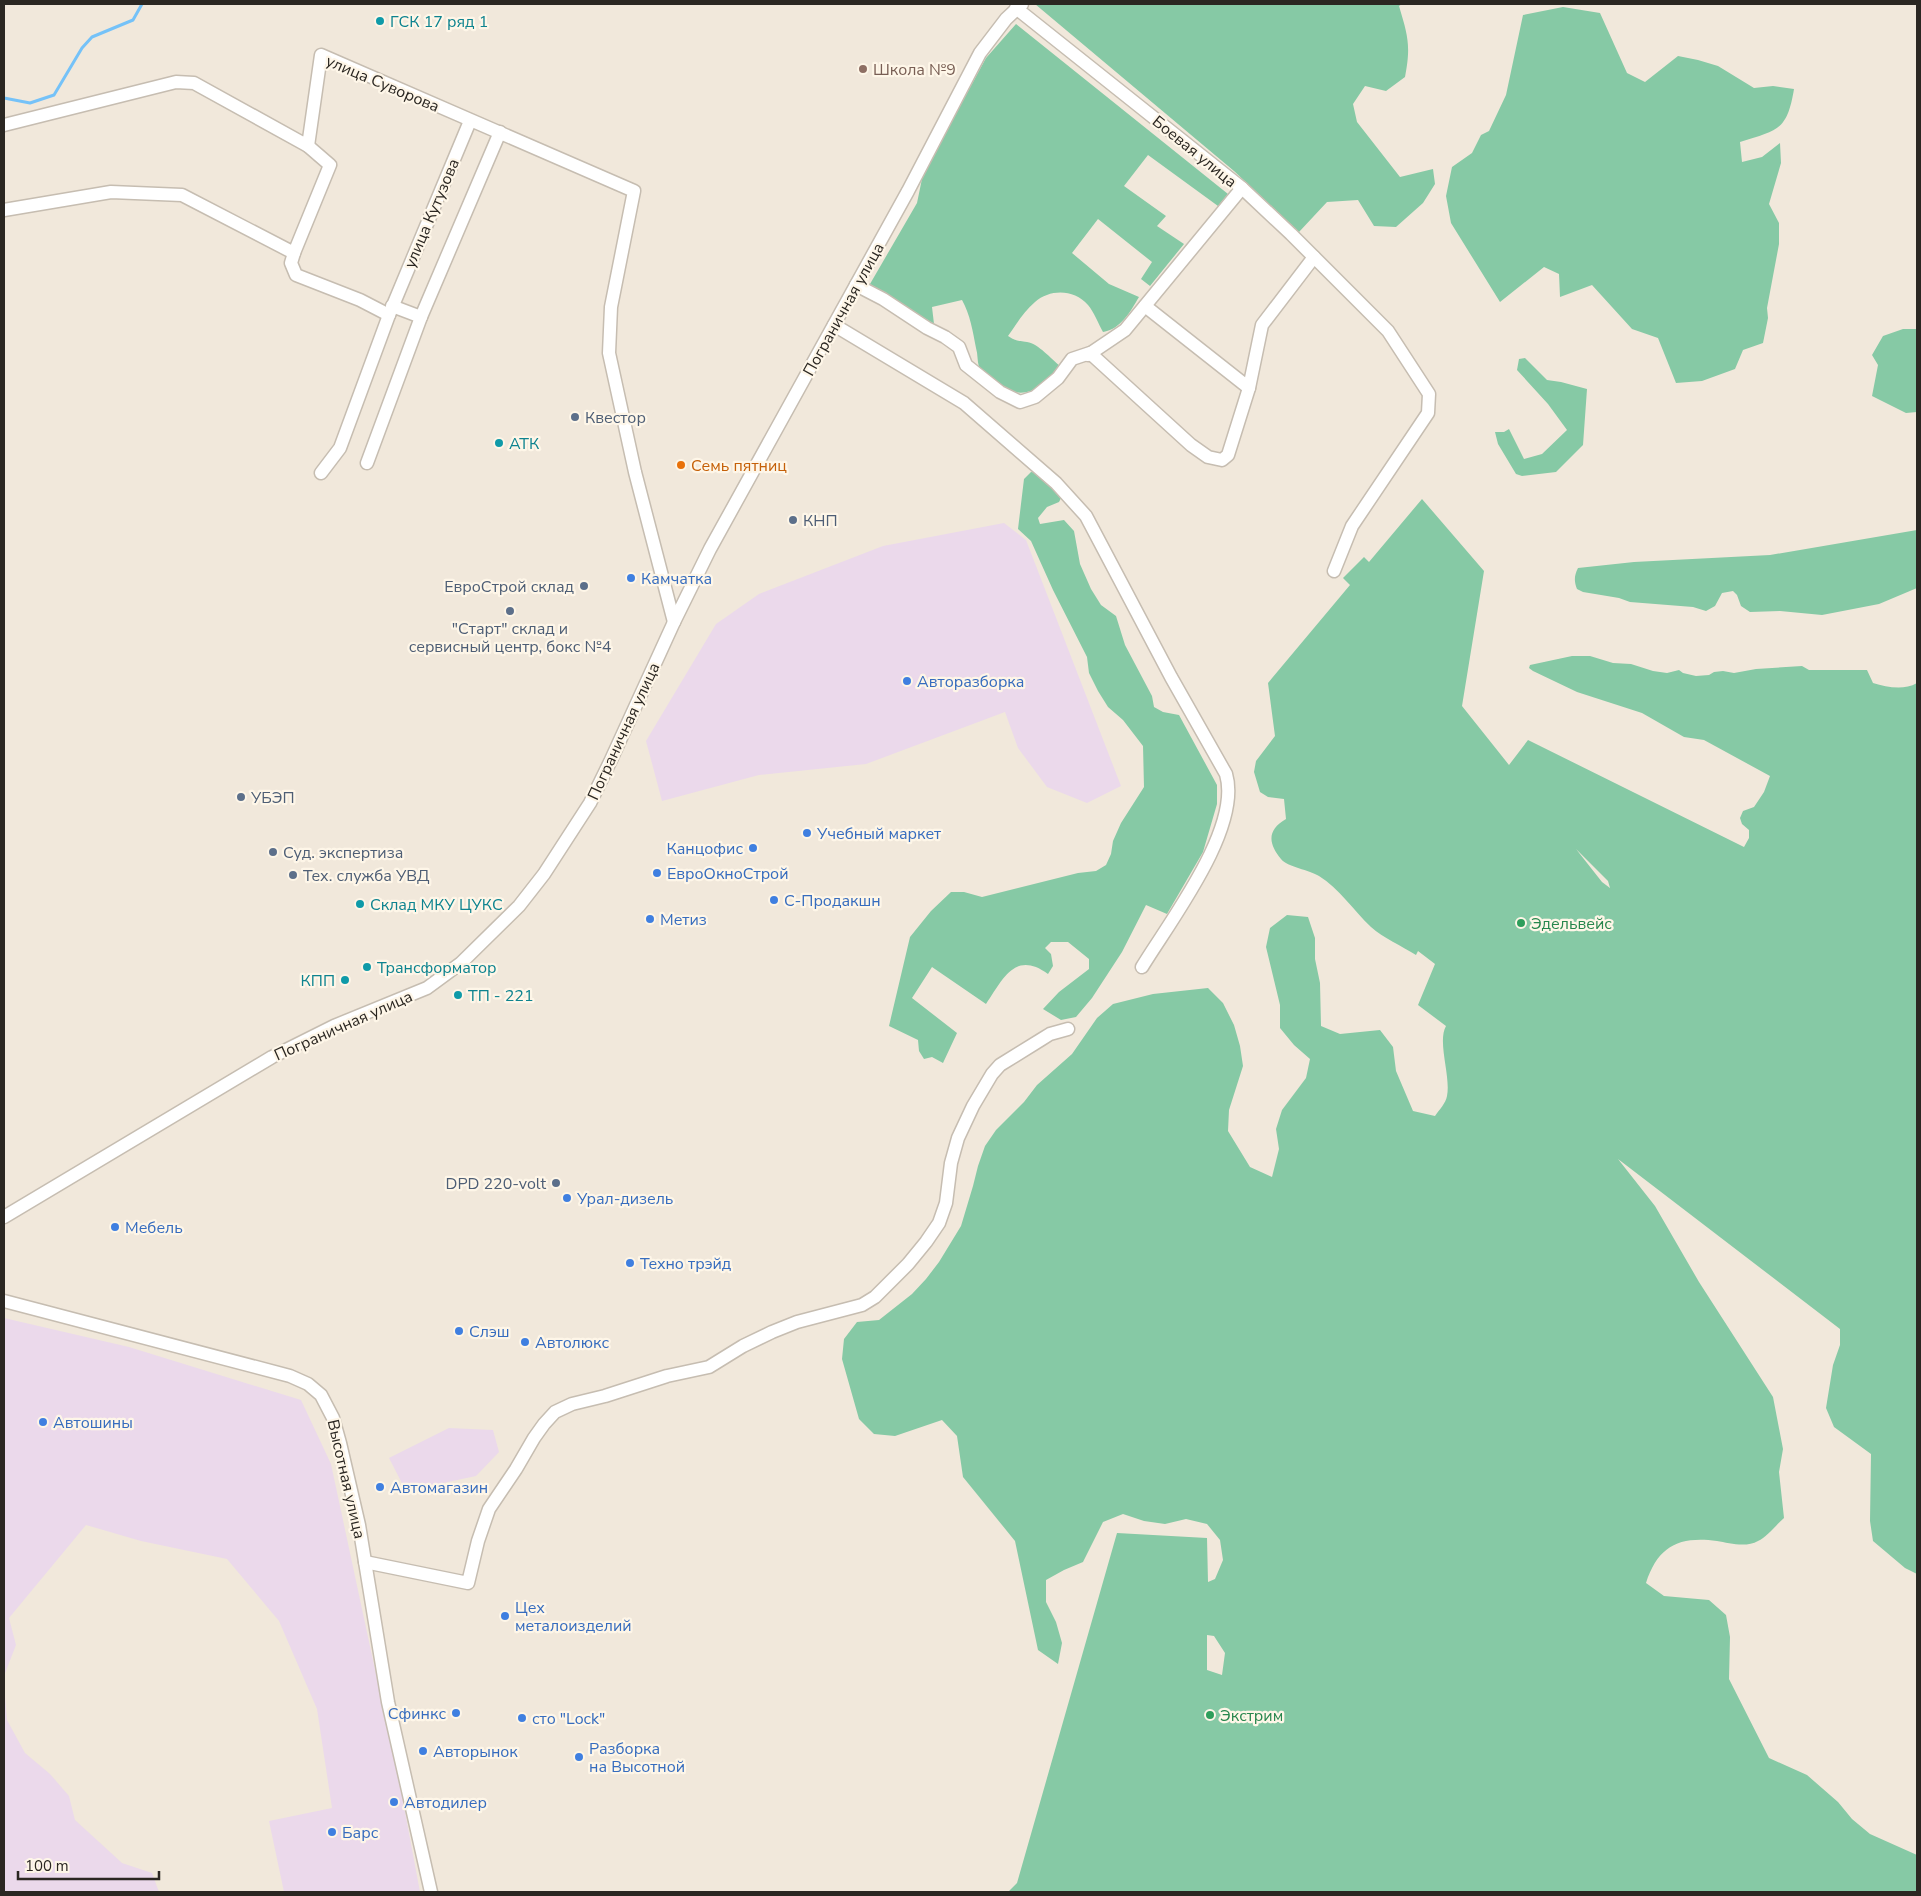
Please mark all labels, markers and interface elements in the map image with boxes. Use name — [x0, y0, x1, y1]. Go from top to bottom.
place label: ГСК 17 ряд 1 — [390, 11, 488, 33]
marker: ГСК 17 ряд 1 — [374, 15, 386, 27]
street label: улица Суворова — [322, 50, 443, 118]
place label: Школа №9 — [873, 59, 956, 81]
marker: Школа №9 — [857, 63, 869, 75]
street label: Боевая улица — [1147, 111, 1241, 193]
street label: улица Кутузова — [399, 155, 465, 272]
street label: Пограничная улица — [798, 239, 890, 380]
place label: Квестор — [585, 407, 646, 429]
marker: Квестор — [569, 411, 581, 423]
place label: АТК — [509, 433, 540, 455]
marker: АТК — [493, 437, 505, 449]
place label: Семь пятниц — [691, 455, 787, 477]
marker: Семь пятниц — [675, 459, 687, 471]
place label: КНП — [803, 510, 838, 532]
marker: КНП — [787, 514, 799, 526]
place label: Камчатка — [641, 568, 712, 590]
marker: Камчатка — [625, 572, 637, 584]
place label: ЕвроСтрой склад — [444, 576, 575, 598]
marker: ЕвроСтрой склад — [578, 580, 590, 592]
marker: "Старт" склад и сервисный центр, бокс №4 — [504, 605, 516, 617]
place label: "Старт" склад и сервисный центр, бокс №4 — [409, 618, 612, 658]
street label: Пограничная улица — [582, 659, 665, 804]
place label: Авторазборка — [917, 671, 1024, 693]
marker: Авторазборка — [901, 675, 913, 687]
place label: УБЭП — [250, 787, 295, 809]
marker: УБЭП — [235, 791, 247, 803]
place label: Учебный маркет — [816, 823, 942, 845]
marker: Учебный маркет — [801, 827, 813, 839]
place label: Канцофис — [666, 838, 743, 860]
place label: Суд. экспертиза — [283, 842, 403, 864]
marker: Канцофис — [747, 842, 759, 854]
marker: Суд. экспертиза — [267, 846, 279, 858]
place label: ЕвроОкноСтрой — [667, 863, 789, 885]
place label: Тех. служба УВД — [303, 865, 430, 887]
marker: ЕвроОкноСтрой — [651, 867, 663, 879]
marker: Тех. служба УВД — [287, 869, 299, 881]
place label: С-Продакшн — [784, 890, 881, 912]
place label: Склад МКУ ЦУКС — [370, 894, 503, 916]
marker: С-Продакшн — [768, 894, 780, 906]
marker: Склад МКУ ЦУКС — [354, 898, 366, 910]
place label: Метиз — [660, 909, 707, 931]
marker: Метиз — [644, 913, 656, 925]
place label: Эдельвейс — [1531, 913, 1612, 935]
marker: Эдельвейс — [1515, 917, 1527, 929]
place label: Трансформатор — [377, 957, 497, 979]
marker: Трансформатор — [361, 961, 373, 973]
place label: КПП — [301, 970, 335, 992]
marker: КПП — [339, 974, 351, 986]
place label: ТП - 221 — [468, 985, 534, 1007]
street label: Пограничная улица — [271, 986, 416, 1066]
marker: ТП - 221 — [452, 989, 464, 1001]
place label: DPD 220-volt — [446, 1173, 546, 1195]
marker: DPD 220-volt — [550, 1177, 562, 1189]
place label: Урал-дизель — [576, 1188, 673, 1210]
marker: Урал-дизель — [561, 1192, 573, 1204]
place label: Мебель — [125, 1217, 183, 1239]
marker: Мебель — [109, 1221, 121, 1233]
place label: Техно трэйд — [640, 1253, 732, 1275]
marker: Техно трэйд — [624, 1257, 636, 1269]
place label: Слэш — [469, 1321, 510, 1343]
marker: Слэш — [453, 1325, 465, 1337]
place label: Автолюкс — [535, 1332, 609, 1354]
marker: Автолюкс — [519, 1336, 531, 1348]
place label: Автошины — [53, 1412, 133, 1434]
marker: Автошины — [37, 1416, 49, 1428]
street label: Высотная улица — [322, 1418, 370, 1541]
place label: Автомагазин — [390, 1477, 488, 1499]
marker: Автомагазин — [374, 1481, 386, 1493]
place label: Цех металоизделий — [515, 1597, 632, 1637]
marker: Цех металоизделий — [499, 1610, 511, 1622]
place label: Сфинкс — [388, 1703, 446, 1725]
place label: Экстрим — [1220, 1705, 1283, 1727]
marker: Сфинкс — [450, 1707, 462, 1719]
place label: сто "Lock" — [532, 1708, 605, 1730]
marker: Экстрим — [1204, 1709, 1216, 1721]
marker: сто "Lock" — [516, 1712, 528, 1724]
place label: Разборка на Высотной — [589, 1738, 685, 1778]
place label: Авторынок — [433, 1741, 518, 1763]
marker: Авторынок — [417, 1745, 429, 1757]
marker: Разборка на Высотной — [573, 1751, 585, 1763]
place label: Автодилер — [404, 1792, 487, 1814]
marker: Автодилер — [388, 1796, 400, 1808]
place label: Барс — [342, 1822, 379, 1844]
marker: Барс — [326, 1826, 338, 1838]
scale bar — [18, 1848, 159, 1880]
text: 100 m — [25, 1856, 69, 1876]

